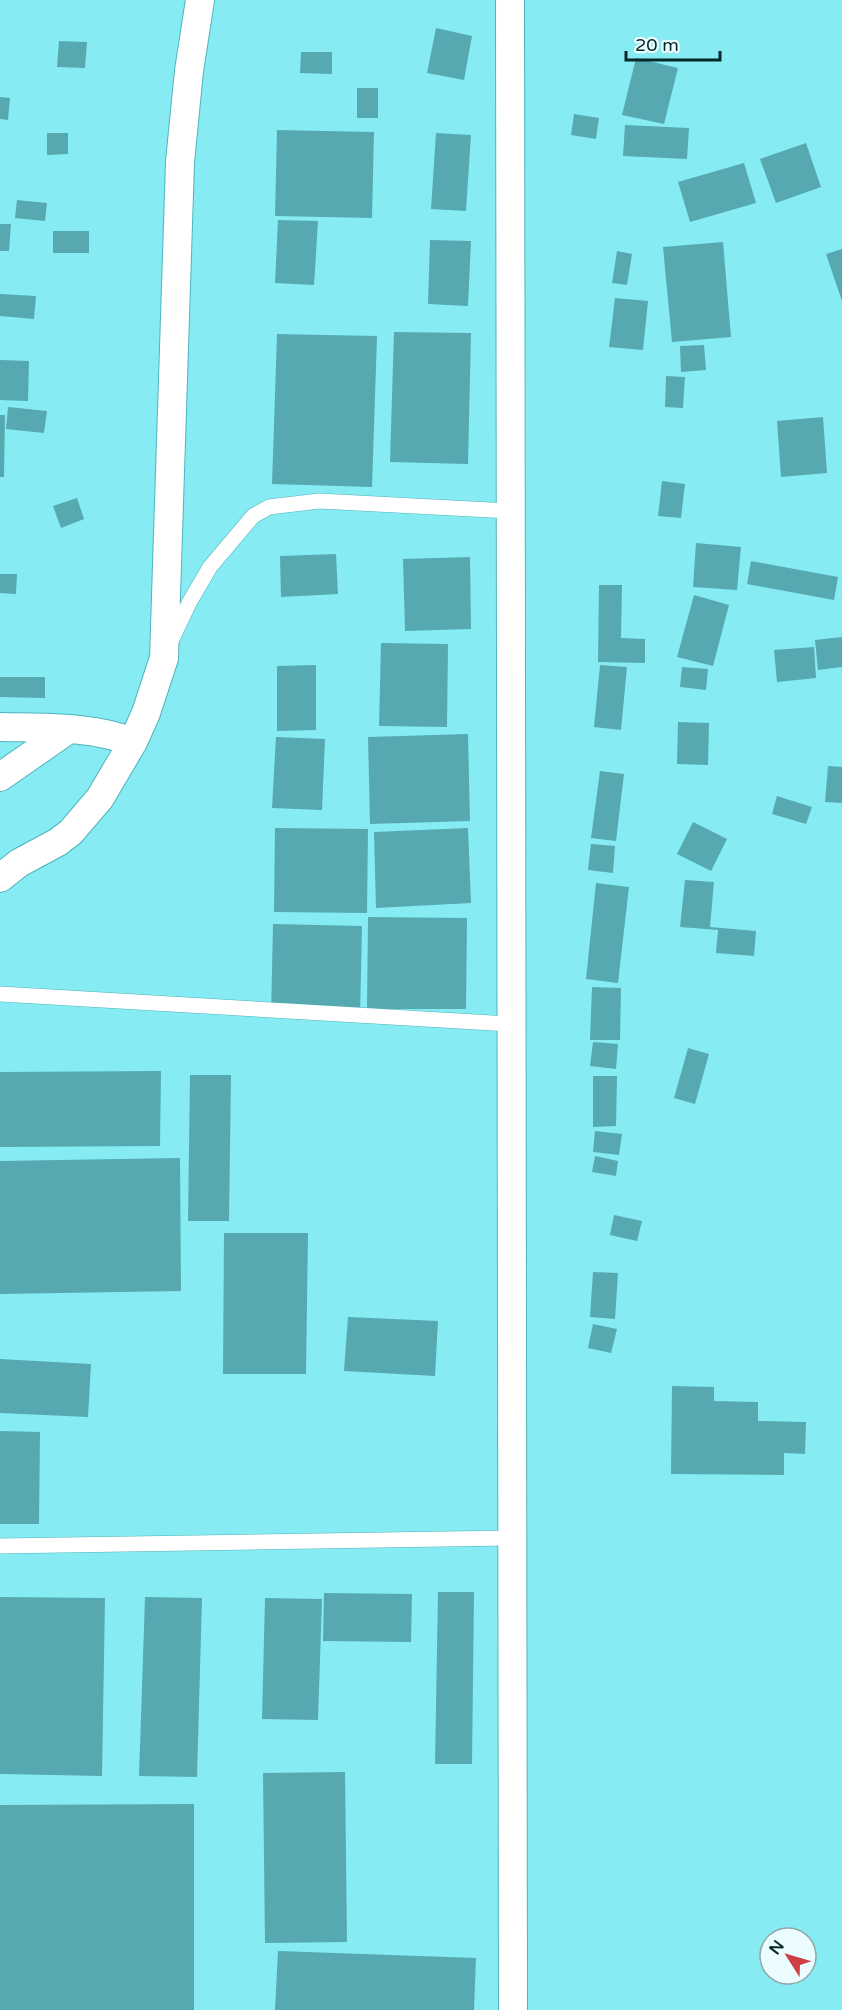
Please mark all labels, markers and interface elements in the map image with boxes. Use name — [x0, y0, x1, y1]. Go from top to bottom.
scale bar — [626, 24, 720, 62]
text: 20 m — [635, 34, 679, 56]
north arrow — [758, 1926, 818, 1986]
text: N — [765, 1936, 789, 1959]

